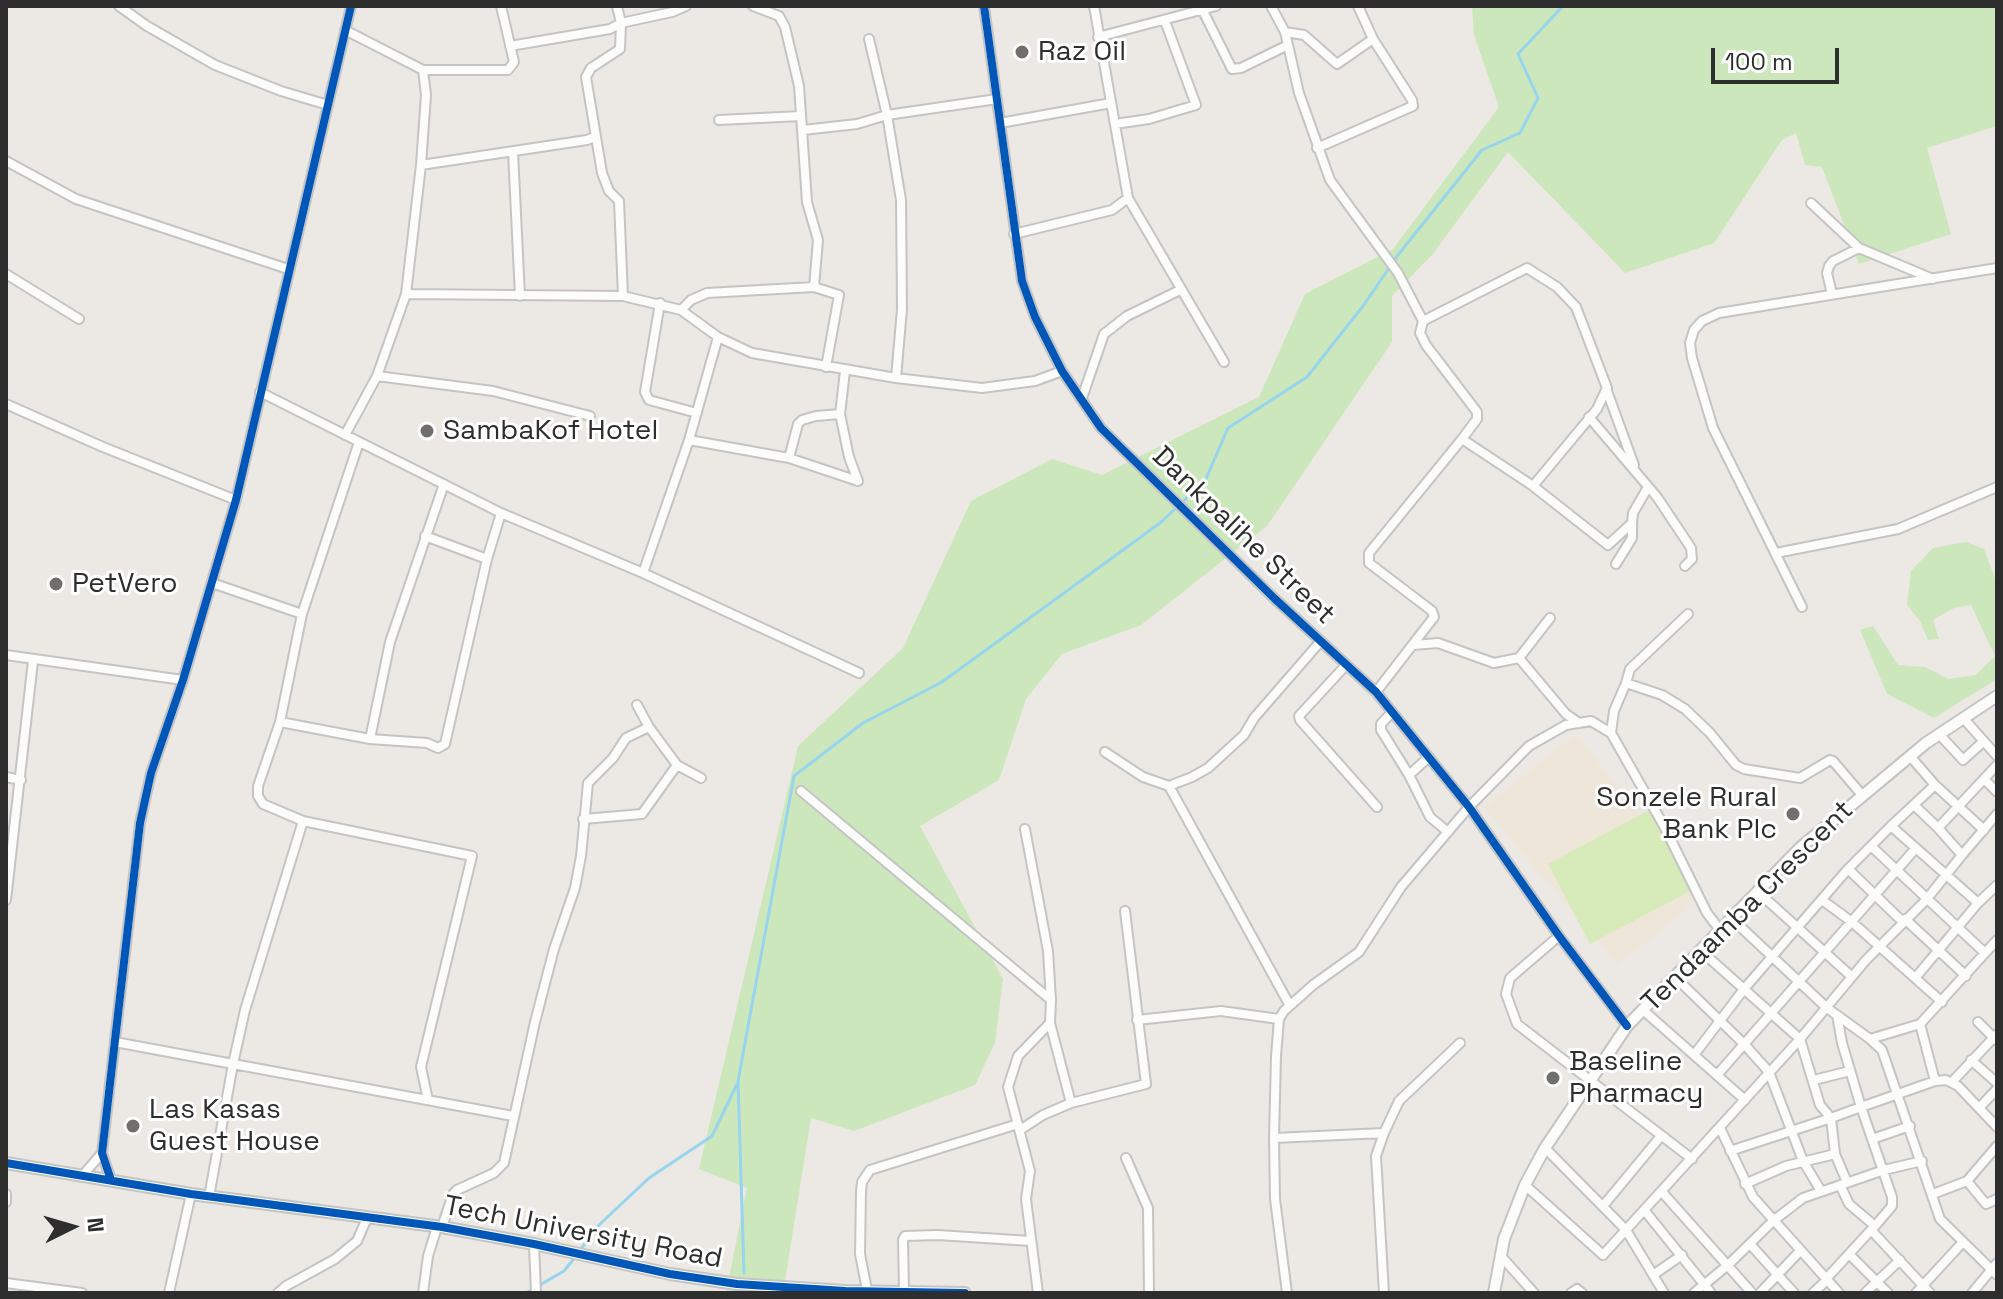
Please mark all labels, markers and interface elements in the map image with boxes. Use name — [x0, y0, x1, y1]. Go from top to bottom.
scale bar — [1715, 32, 1843, 82]
place label: Raz Oil — [1038, 35, 1126, 69]
marker: Raz Oil — [1013, 43, 1031, 61]
text: 100 m — [1725, 46, 1793, 77]
place label: SambaKof Hotel — [443, 414, 658, 448]
marker: SambaKof Hotel — [418, 422, 436, 440]
street label: Dankpalihe Street — [1145, 440, 1341, 632]
place label: PetVero — [72, 567, 178, 601]
marker: PetVero — [47, 575, 65, 593]
place label: Sonzele Rural Bank Plc — [1596, 781, 1777, 847]
street label: Tendaamba Crescent — [1635, 794, 1861, 1020]
marker: Sonzele Rural Bank Plc — [1784, 805, 1802, 823]
place label: Baseline Pharmacy — [1569, 1045, 1703, 1111]
marker: Baseline Pharmacy — [1544, 1069, 1562, 1087]
place label: Las Kasas Guest House — [149, 1093, 320, 1159]
marker: Las Kasas Guest House — [124, 1117, 142, 1135]
north arrow — [32, 1187, 112, 1267]
street label: Tech University Road — [441, 1190, 725, 1276]
text: N — [81, 1216, 110, 1233]

